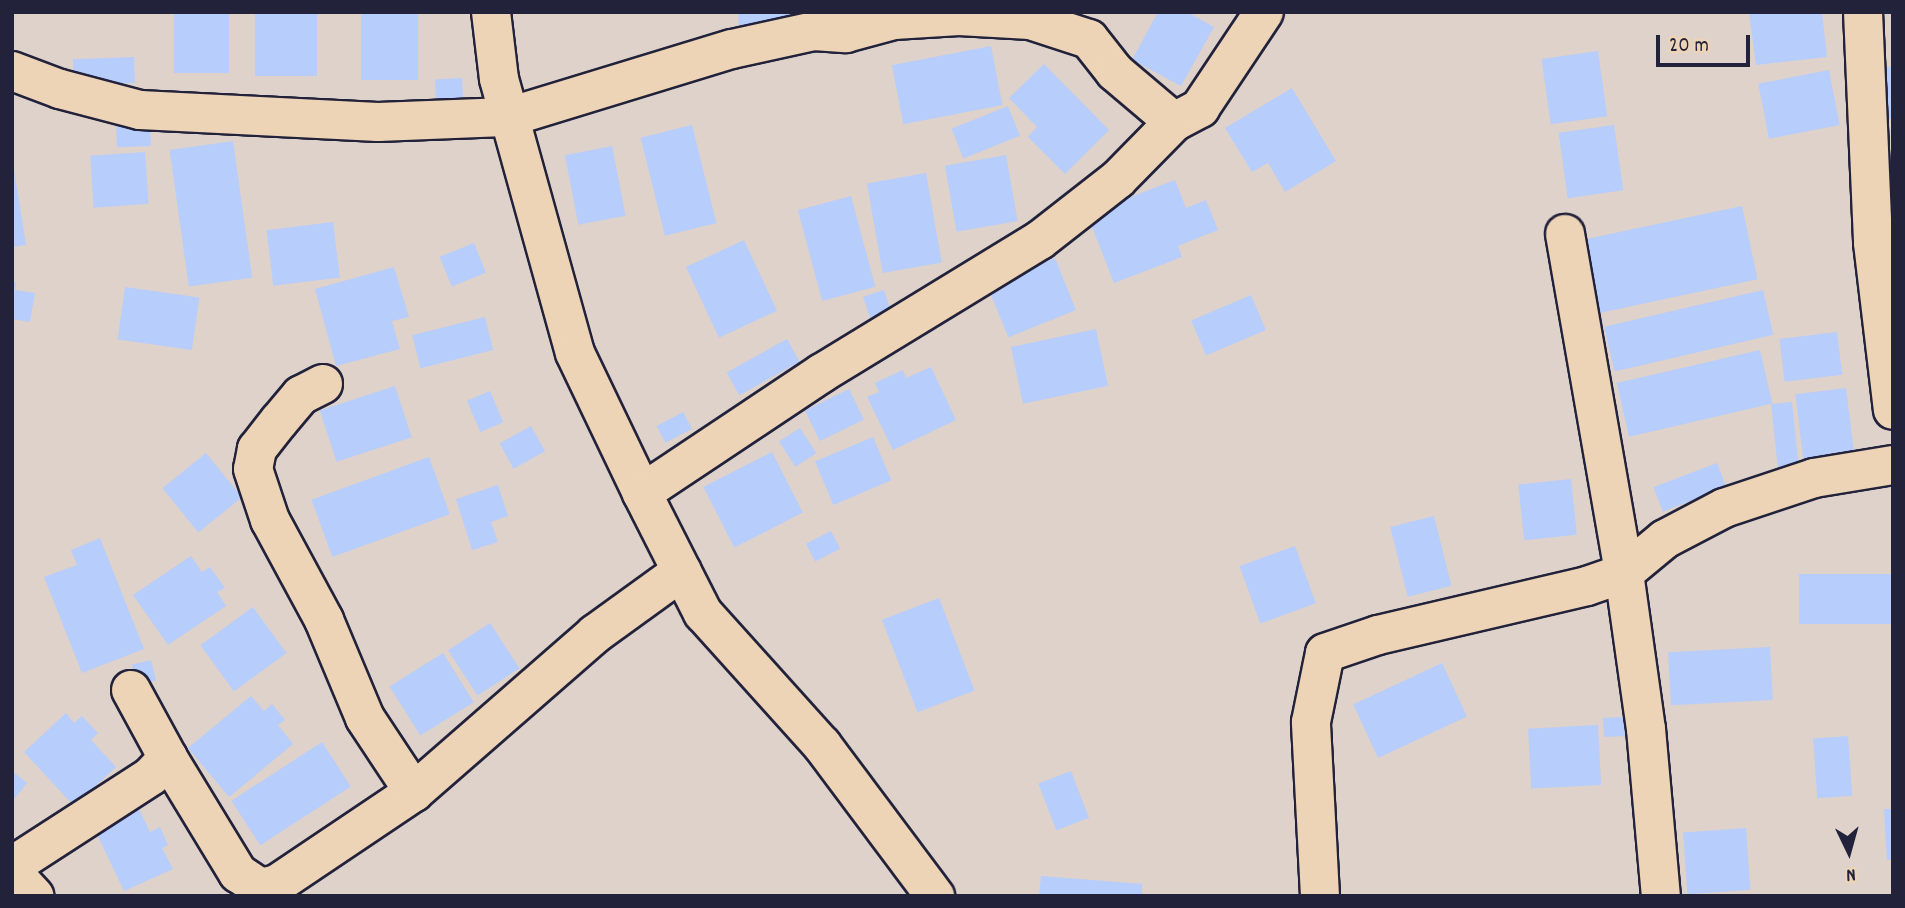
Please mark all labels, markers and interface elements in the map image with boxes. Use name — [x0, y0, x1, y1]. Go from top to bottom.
scale bar — [1660, 21, 1755, 65]
text: 20 m — [1669, 32, 1709, 62]
north arrow — [1814, 817, 1884, 887]
text: N — [1845, 860, 1857, 887]

